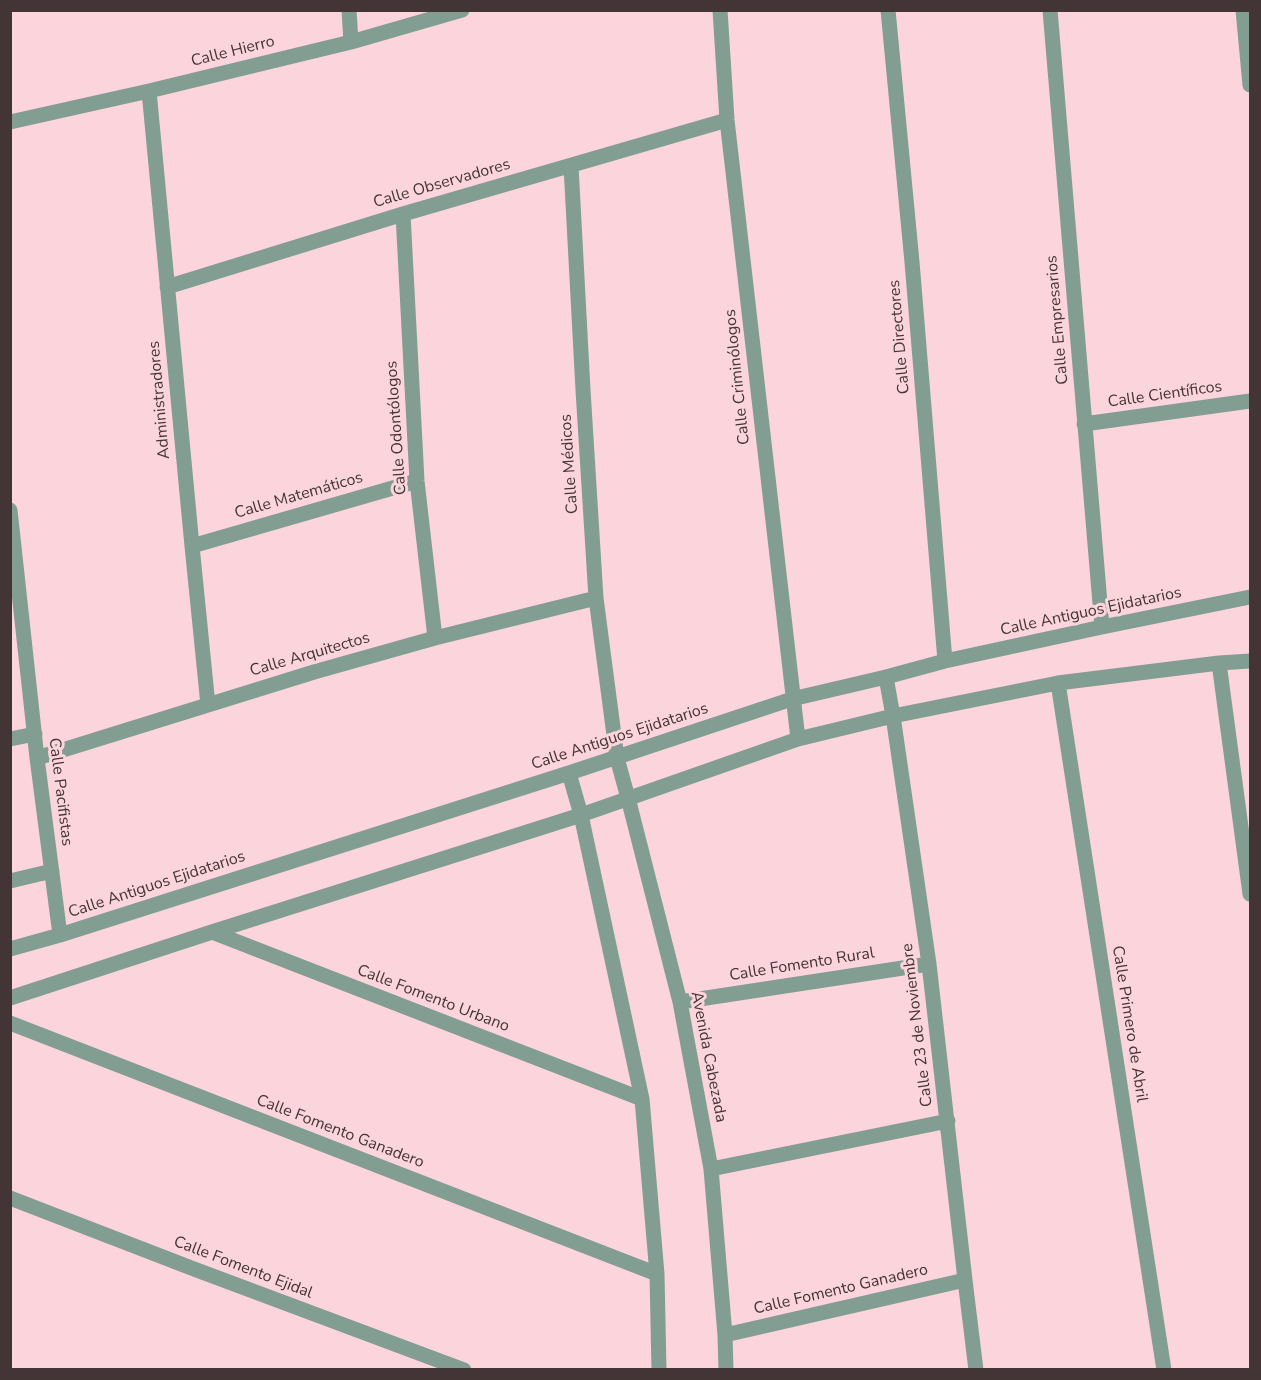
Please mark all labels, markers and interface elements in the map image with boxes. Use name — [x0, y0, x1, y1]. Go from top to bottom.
street label: Calle Hierro — [189, 32, 277, 72]
street label: Calle Observadores — [371, 155, 513, 213]
street label: Calle Empresarios — [1043, 255, 1073, 385]
street label: Calle Directores — [885, 279, 915, 395]
street label: Calle Criminólogos — [721, 308, 755, 446]
street label: Administradores — [145, 340, 175, 460]
street label: Calle Odontólogos — [383, 360, 411, 496]
street label: Calle Científicos — [1107, 377, 1223, 413]
street label: Calle Médicos — [557, 413, 583, 515]
street label: Calle Matemáticos — [233, 469, 365, 523]
street label: Calle Antiguos Ejidatarios — [999, 583, 1183, 641]
street label: Calle Arquitectos — [248, 629, 372, 681]
street label: Calle Antiguos Ejidatarios — [529, 699, 711, 775]
street label: Calle Pacifistas — [44, 737, 76, 847]
street label: Calle Antiguos Ejidatarios — [66, 847, 248, 923]
street label: Calle 23 de Noviembre — [898, 942, 938, 1108]
street label: Calle Fomento Rural — [728, 944, 876, 986]
street label: Calle Primero de Abril — [1107, 944, 1151, 1104]
street label: Calle Fomento Urbano — [354, 961, 512, 1037]
street label: Avenida Cabezada — [686, 990, 730, 1124]
street label: Calle Fomento Ganadero — [253, 1091, 427, 1173]
street label: Calle Fomento Ejidal — [171, 1233, 315, 1303]
street label: Calle Fomento Ganadero — [752, 1261, 930, 1319]

